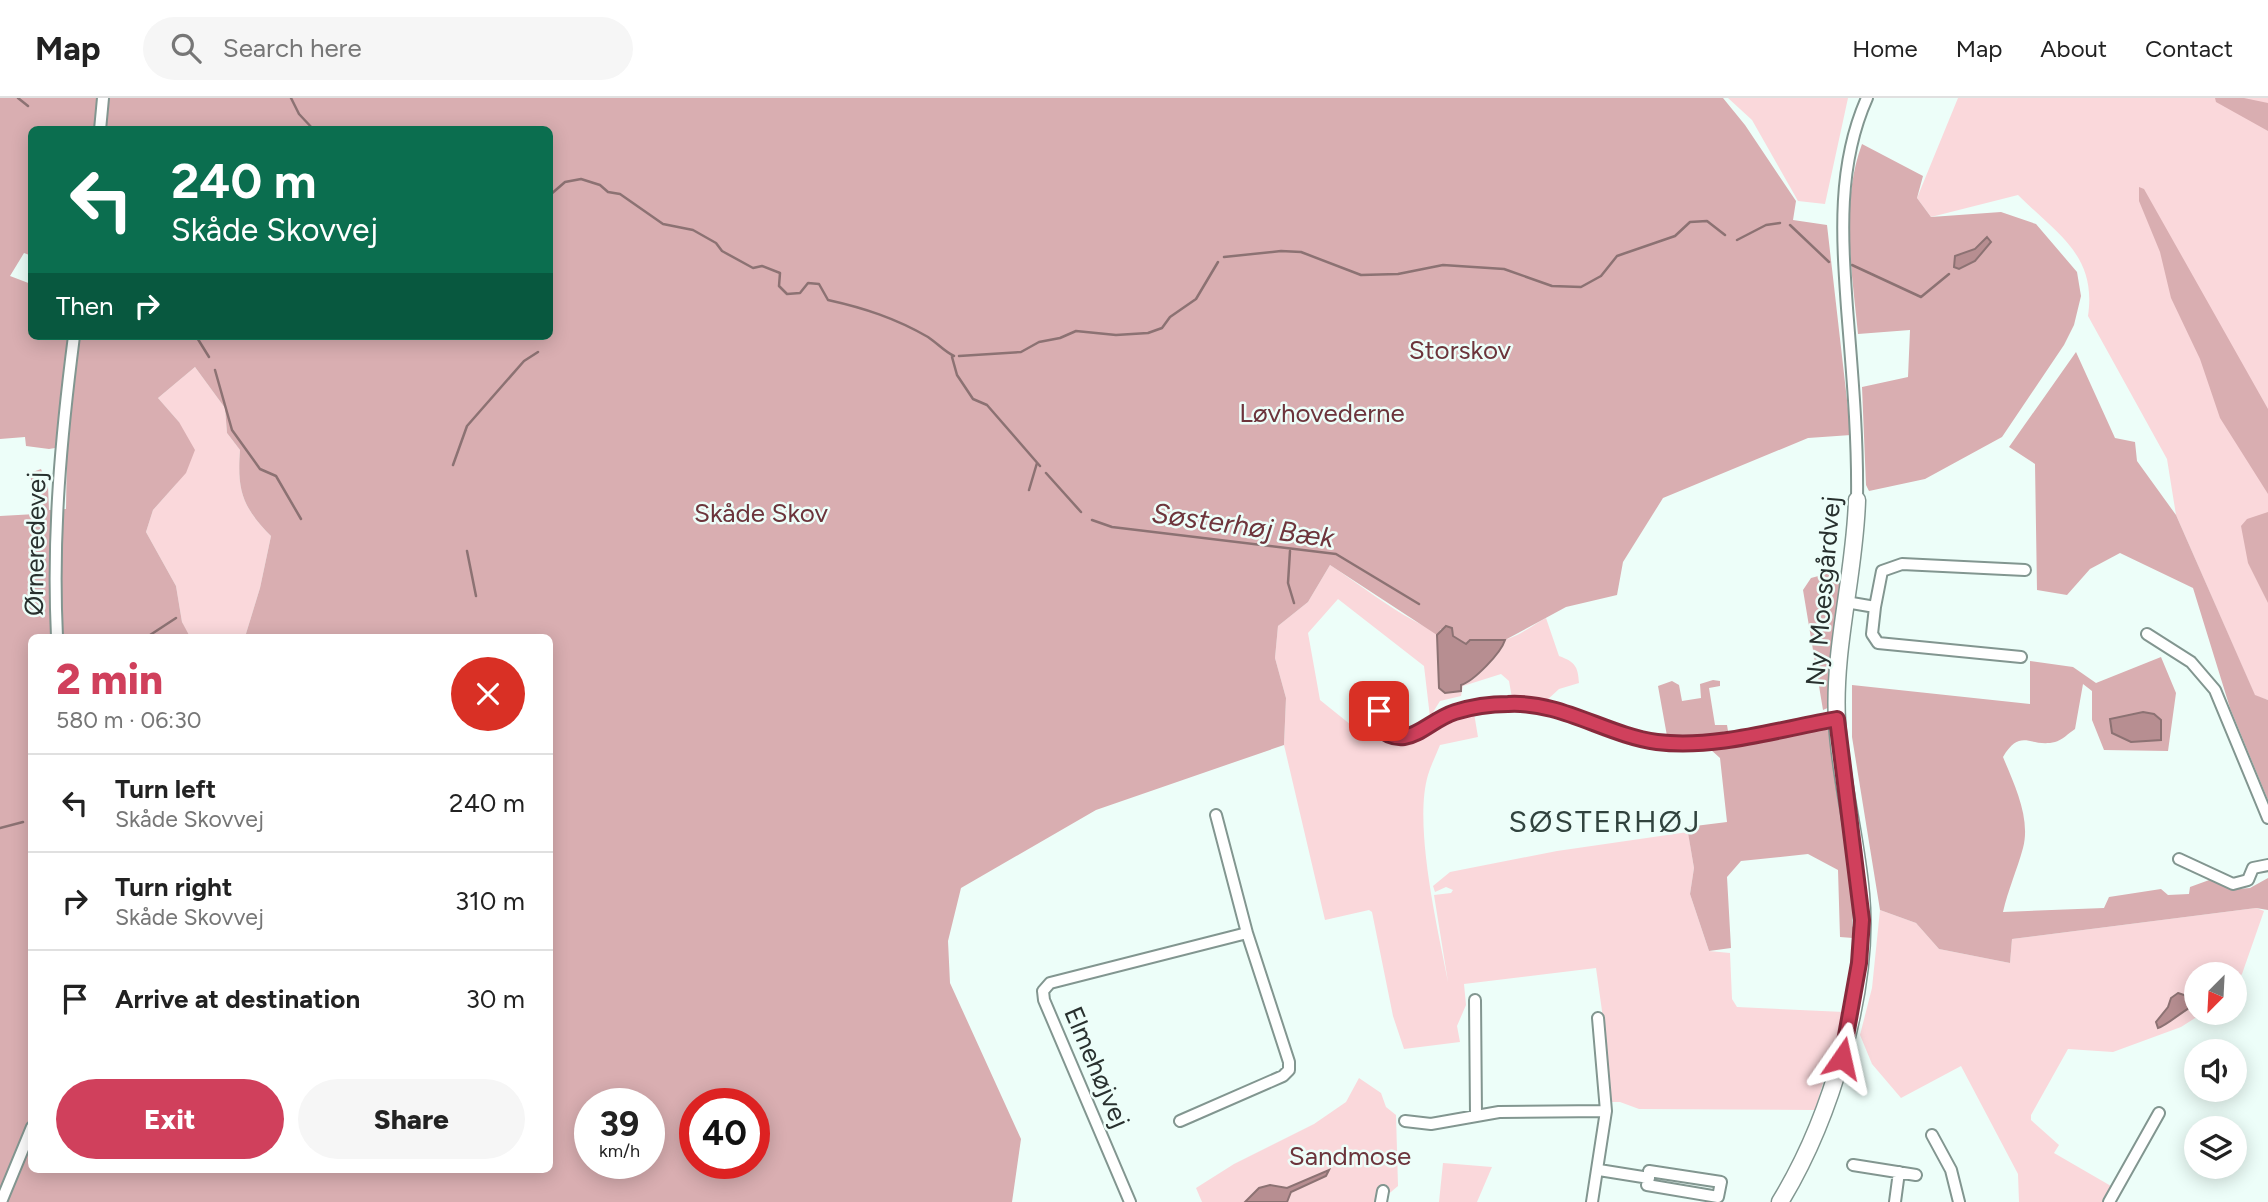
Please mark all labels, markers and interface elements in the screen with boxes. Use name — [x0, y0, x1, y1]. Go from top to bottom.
search box — [143, 17, 633, 80]
text: Map — [35, 29, 101, 68]
icon: search — [167, 29, 205, 67]
text: Search here — [223, 32, 362, 64]
text: Home — [1852, 34, 1918, 63]
text: Map — [1956, 34, 2002, 63]
text: About — [2040, 34, 2107, 63]
text: Contact — [2145, 34, 2233, 63]
text: 240 m — [171, 151, 317, 210]
icon: left — [56, 154, 147, 245]
text: Skåde Skovvej — [171, 211, 378, 249]
icon: right — [128, 287, 166, 325]
text: Then — [56, 290, 114, 322]
park label: Storskov — [1409, 334, 1512, 366]
park label: Løvhovederne — [1239, 397, 1405, 429]
street label: Ørneredevej — [18, 472, 52, 616]
water label: Søsterhøj Bæk — [1150, 495, 1338, 555]
street label: Ny Moesgårdvej — [1799, 495, 1847, 687]
park label: Skåde Skov — [694, 497, 828, 529]
text: 2 min — [56, 654, 163, 705]
button: close — [451, 657, 525, 731]
pin — [1349, 681, 1409, 741]
icon: arrive — [1360, 692, 1398, 730]
text: 580 m · 06:30 — [56, 706, 201, 734]
text: Turn left — [115, 773, 216, 805]
icon: left — [56, 784, 94, 822]
text: 240 m — [449, 787, 525, 819]
district label: SØSTERHØJ — [1509, 803, 1701, 840]
text: Skåde Skovvej — [115, 805, 264, 833]
text: Turn right — [115, 871, 232, 903]
icon: right — [56, 882, 94, 920]
text: 310 m — [455, 885, 525, 917]
text: Skåde Skovvej — [115, 903, 264, 931]
north arrow — [2184, 962, 2247, 1026]
map controls — [2184, 962, 2247, 1179]
icon: arrive — [56, 980, 94, 1018]
text: Arrive at destination — [115, 983, 360, 1015]
text: 30 m — [466, 983, 525, 1015]
street label: Elmehøjvej — [1057, 1002, 1137, 1132]
position arrow — [1805, 1021, 1879, 1095]
button: sound — [2184, 1039, 2247, 1102]
button: Exit — [56, 1079, 284, 1159]
button: Share — [298, 1079, 525, 1159]
speed limit sign: 40 — [679, 1088, 770, 1179]
text: 39 — [600, 1103, 639, 1145]
button: layers — [2184, 1116, 2247, 1179]
text: km/h — [599, 1140, 640, 1162]
park label: Sandmose — [1289, 1140, 1411, 1172]

